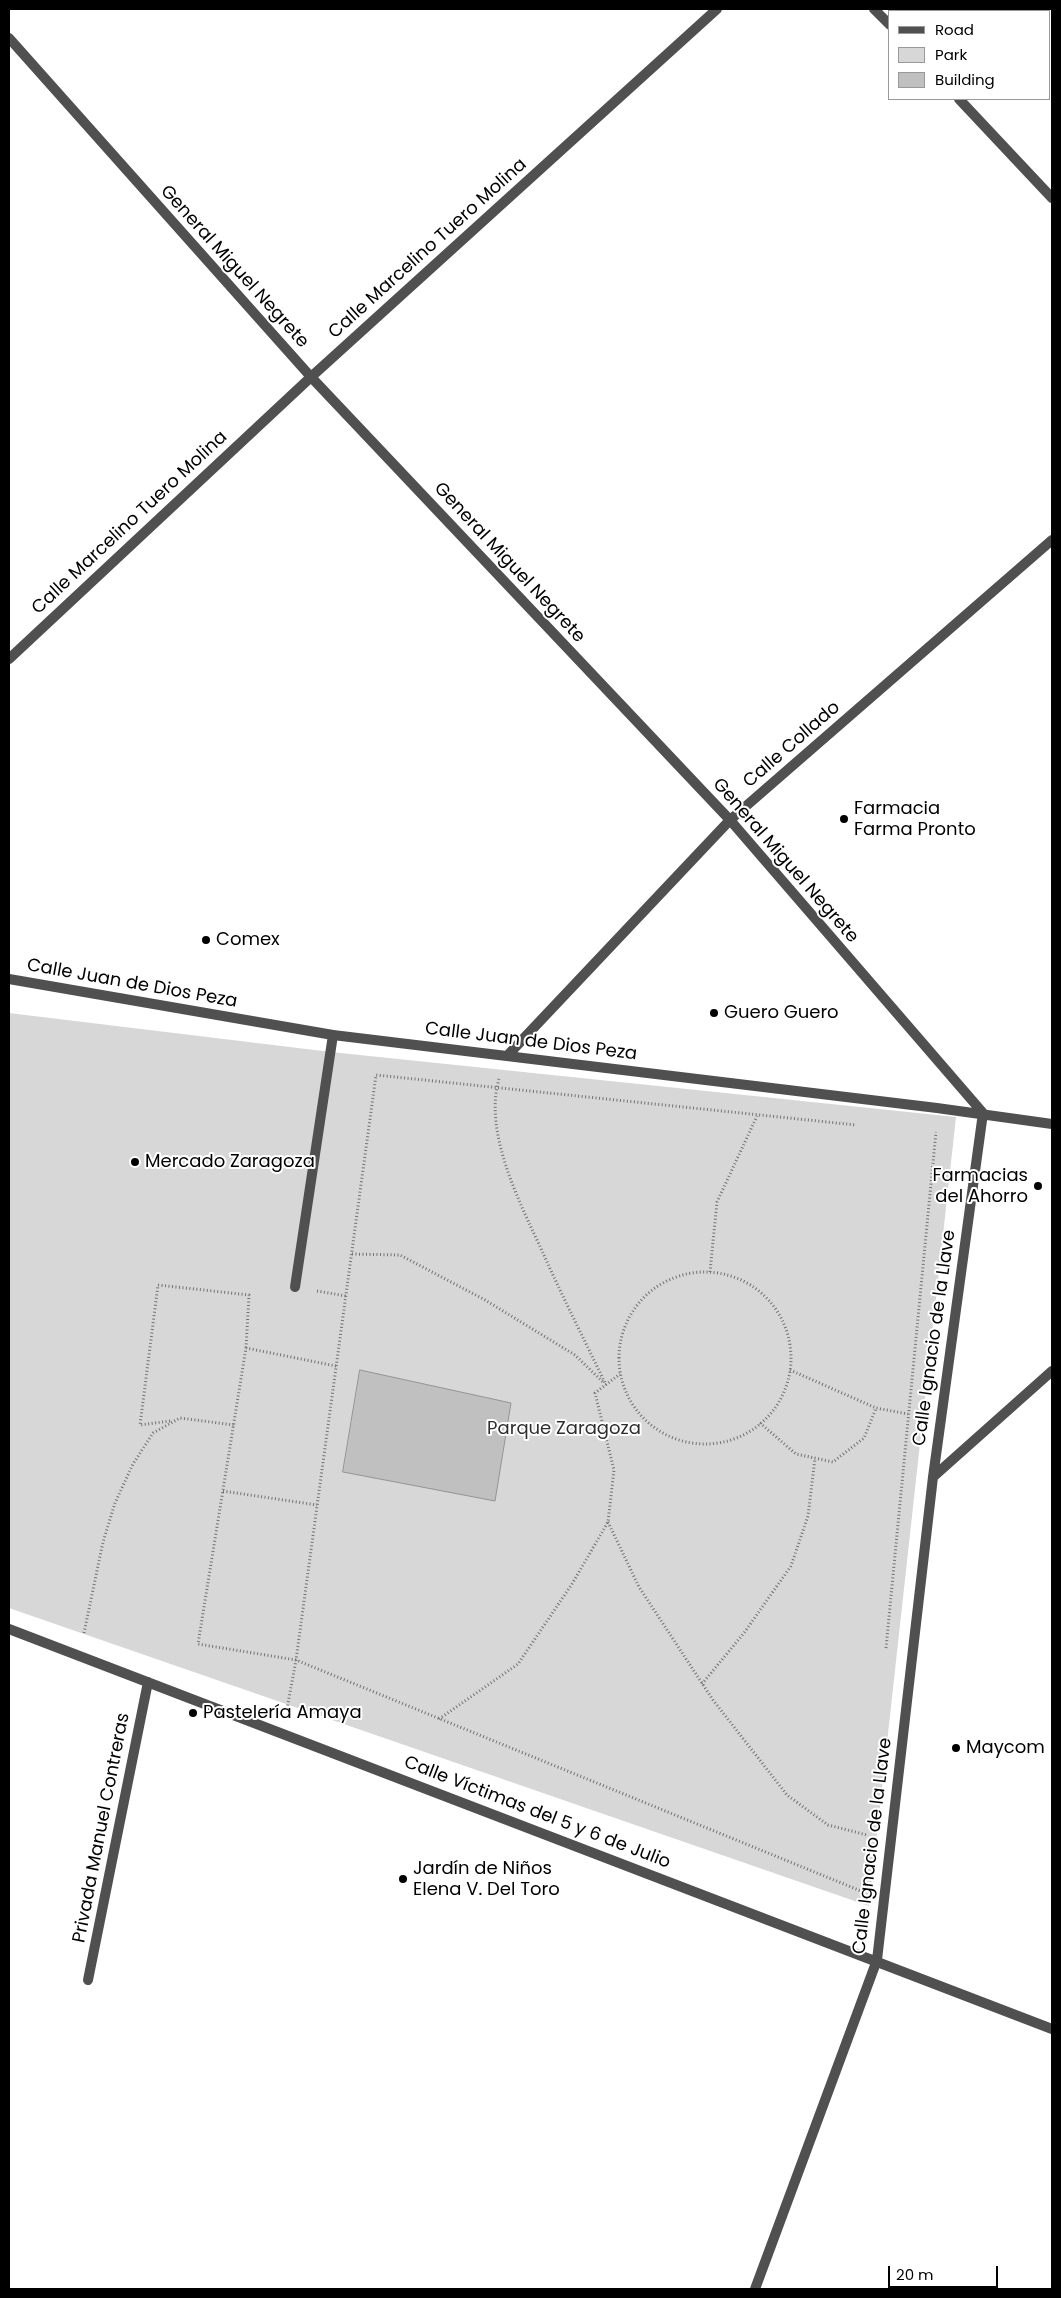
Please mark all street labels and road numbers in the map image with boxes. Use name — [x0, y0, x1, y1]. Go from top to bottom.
street label: Calle Marcelino Tuero Molina — [325, 154, 531, 344]
street label: General Miguel Negrete — [155, 181, 313, 353]
street label: Calle Marcelino Tuero Molina — [28, 427, 232, 619]
street label: General Miguel Negrete — [429, 478, 589, 648]
street label: Calle Collado — [739, 697, 845, 793]
street label: General Miguel Negrete — [707, 774, 863, 948]
street label: Calle Juan de Dios Peza — [25, 955, 239, 1013]
street label: Calle Juan de Dios Peza — [424, 1018, 638, 1066]
street label: Calle Ignacio de la Llave — [909, 1229, 961, 1447]
street label: Privada Manuel Contreras — [69, 1711, 135, 1945]
street label: Calle Ignacio de la Llave — [849, 1736, 897, 1956]
street label: Calle Víctimas del 5 y 6 de Julio — [401, 1752, 673, 1874]

